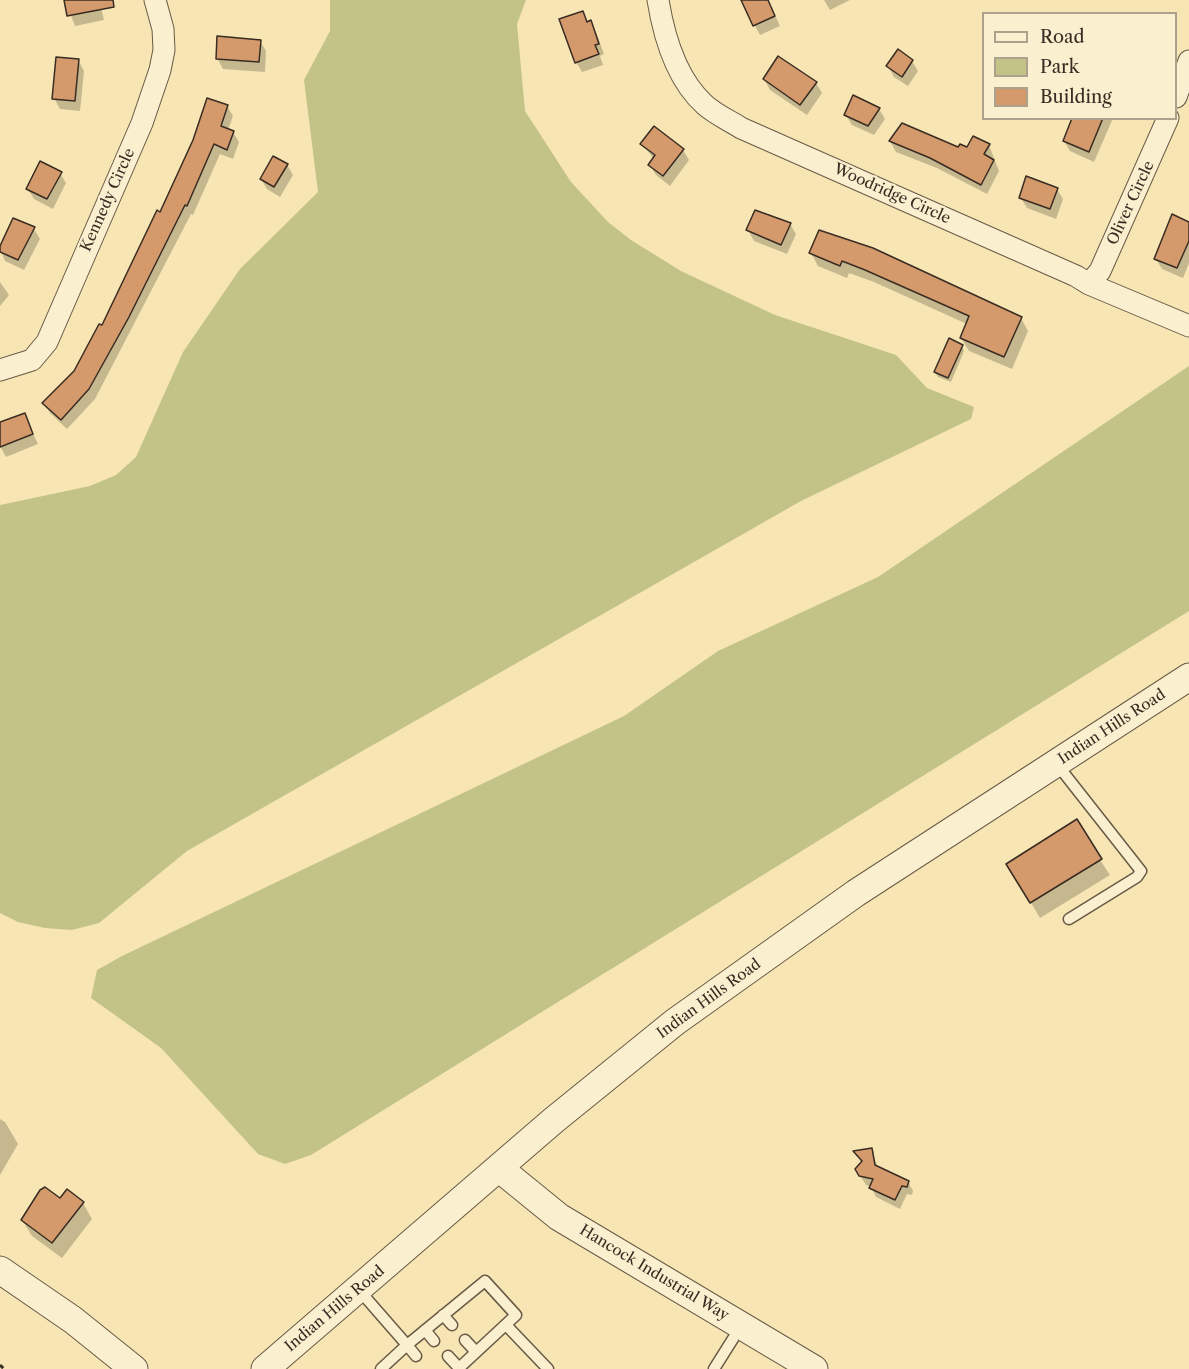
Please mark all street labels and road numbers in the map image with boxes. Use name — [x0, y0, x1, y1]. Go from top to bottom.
street label: Kennedy Circle — [77, 146, 139, 254]
street label: Oliver Circle — [1104, 158, 1158, 248]
street label: Woodridge Circle — [831, 160, 953, 228]
street label: Indian Hills Road — [1055, 686, 1169, 768]
street label: Indian Hills Road — [654, 955, 764, 1043]
street label: Hancock Industrial Way — [576, 1221, 732, 1325]
street label: Indian Hills Road — [282, 1262, 388, 1356]

